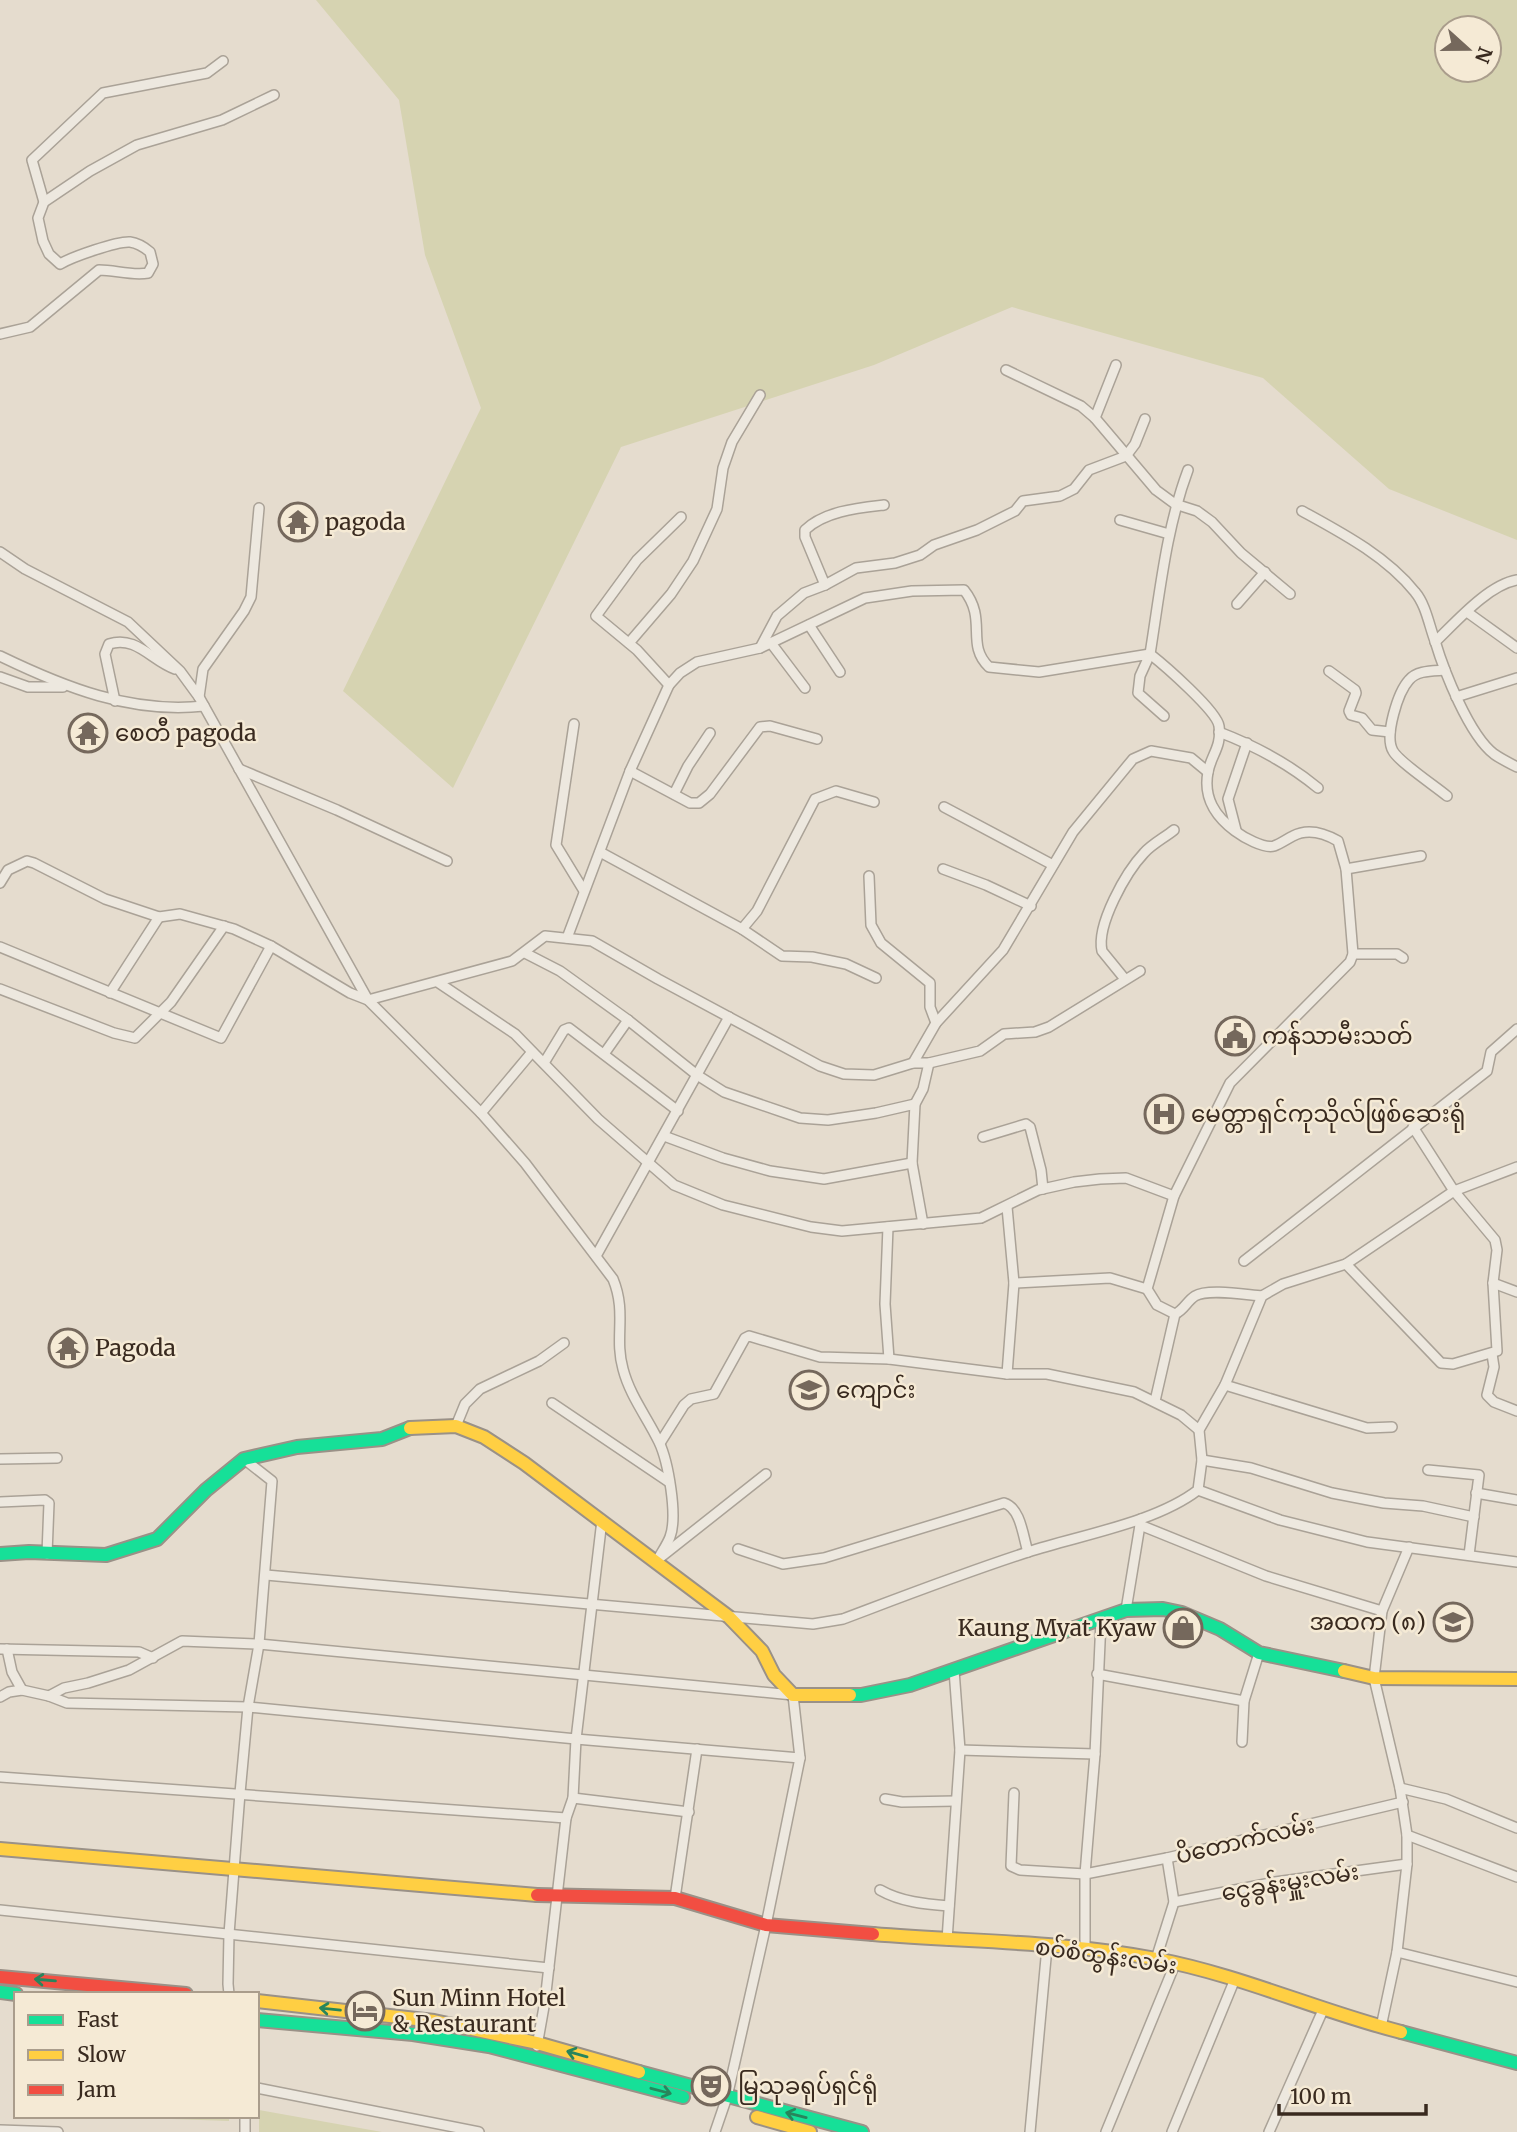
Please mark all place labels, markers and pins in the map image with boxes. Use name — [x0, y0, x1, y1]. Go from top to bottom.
temple icon: pagoda — [277, 501, 319, 543]
place label: pagoda — [325, 507, 406, 536]
temple icon: စေတီ pagoda — [67, 712, 109, 754]
place label: စေတီ pagoda — [115, 717, 257, 747]
public building icon: ကန်သာမီးသတ် — [1214, 1015, 1256, 1057]
place label: ကန်သာမီးသတ် — [1262, 1020, 1413, 1055]
hospital icon: မေတ္တာရှင်ကုသိုလ်ဖြစ်ဆေးရုံ — [1143, 1093, 1185, 1135]
place label: မေတ္တာရှင်ကုသိုလ်ဖြစ်ဆေးရုံ — [1191, 1098, 1465, 1133]
temple icon: Pagoda — [47, 1327, 89, 1369]
place label: Pagoda — [95, 1333, 176, 1362]
school or university icon: ကျောင်း — [788, 1369, 830, 1411]
place label: ကျောင်း — [836, 1374, 915, 1409]
school or university icon: အထက (၈) — [1432, 1601, 1474, 1643]
shop icon: Kaung Myat Kyaw — [1162, 1607, 1204, 1649]
place label: အထက (၈) — [1309, 1607, 1426, 1636]
place label: Kaung Myat Kyaw — [957, 1613, 1157, 1642]
place label: Sun Minn Hotel & Restaurant — [392, 1983, 566, 2038]
hotel icon: Sun Minn Hotel & Restaurant — [344, 1990, 386, 2032]
theatre icon: မြသုခရုပ်ရှင်ရုံ — [690, 2065, 732, 2107]
place label: မြသုခရုပ်ရှင်ရုံ — [738, 2070, 878, 2105]

